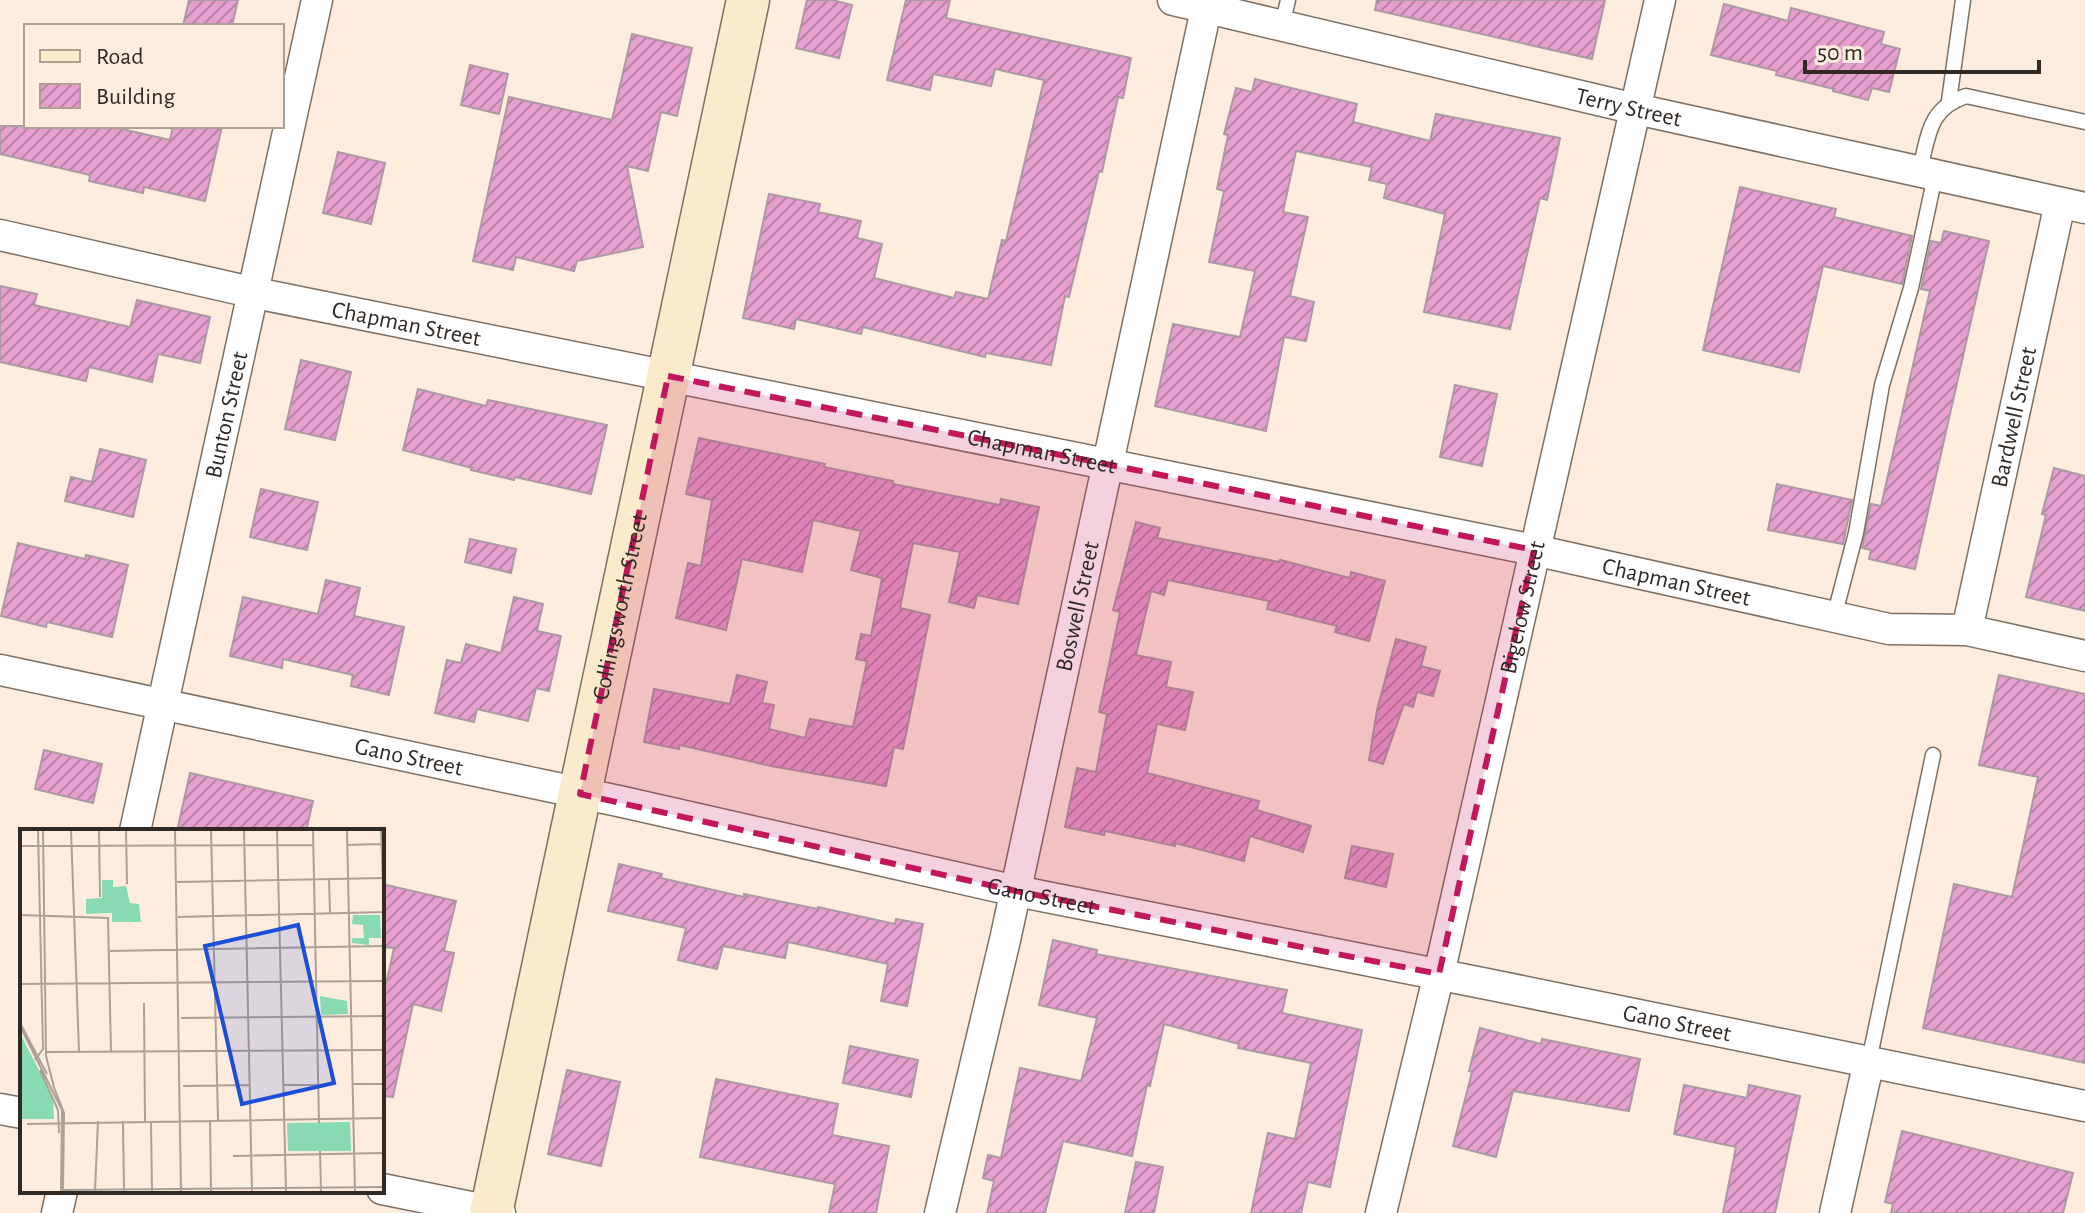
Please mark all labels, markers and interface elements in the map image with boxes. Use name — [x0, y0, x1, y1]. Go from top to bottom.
legend — [24, 24, 284, 128]
scale bar — [1805, 24, 2039, 74]
text: 50 m — [1817, 41, 1863, 65]
text: Road — [96, 45, 144, 69]
street label: Terry Street — [1573, 84, 1684, 132]
text: Building — [96, 85, 175, 109]
street label: Chapman Street — [330, 298, 483, 351]
street label: Bardwell Street — [1987, 344, 2041, 490]
street label: Bunton Street — [202, 349, 253, 481]
street label: Chapman Street — [965, 425, 1118, 479]
street label: Collingsworth Street — [589, 511, 652, 702]
street label: Bigelow Street — [1496, 538, 1550, 676]
street label: Boswell Street — [1052, 539, 1104, 674]
street label: Chapman Street — [1600, 555, 1753, 611]
street label: Gano Street — [353, 735, 465, 781]
inset map — [20, 829, 384, 1193]
street label: Gano Street — [985, 874, 1098, 920]
street label: Gano Street — [1621, 1001, 1733, 1047]

